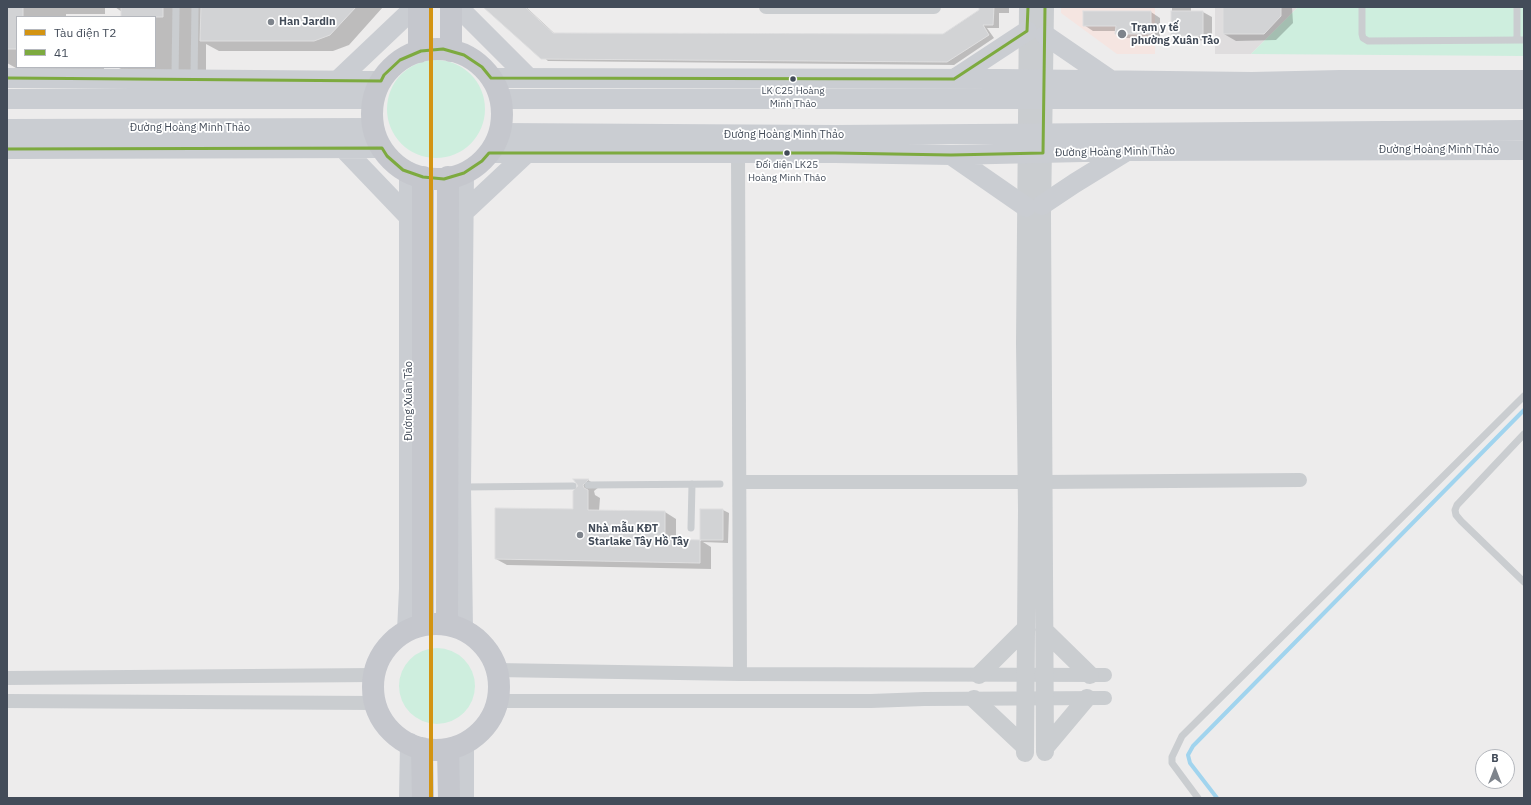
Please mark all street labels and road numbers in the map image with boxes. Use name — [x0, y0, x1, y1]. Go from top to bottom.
street label: Đường Hoàng Minh Thảo — [130, 121, 250, 135]
street label: Đường Hoàng Minh Thảo — [724, 128, 844, 142]
street label: Đường Hoàng Minh Thảo — [1379, 143, 1499, 157]
street label: Đường Hoàng Minh Thảo — [1055, 144, 1175, 160]
street label: Đường Xuân Tảo — [402, 361, 416, 441]

